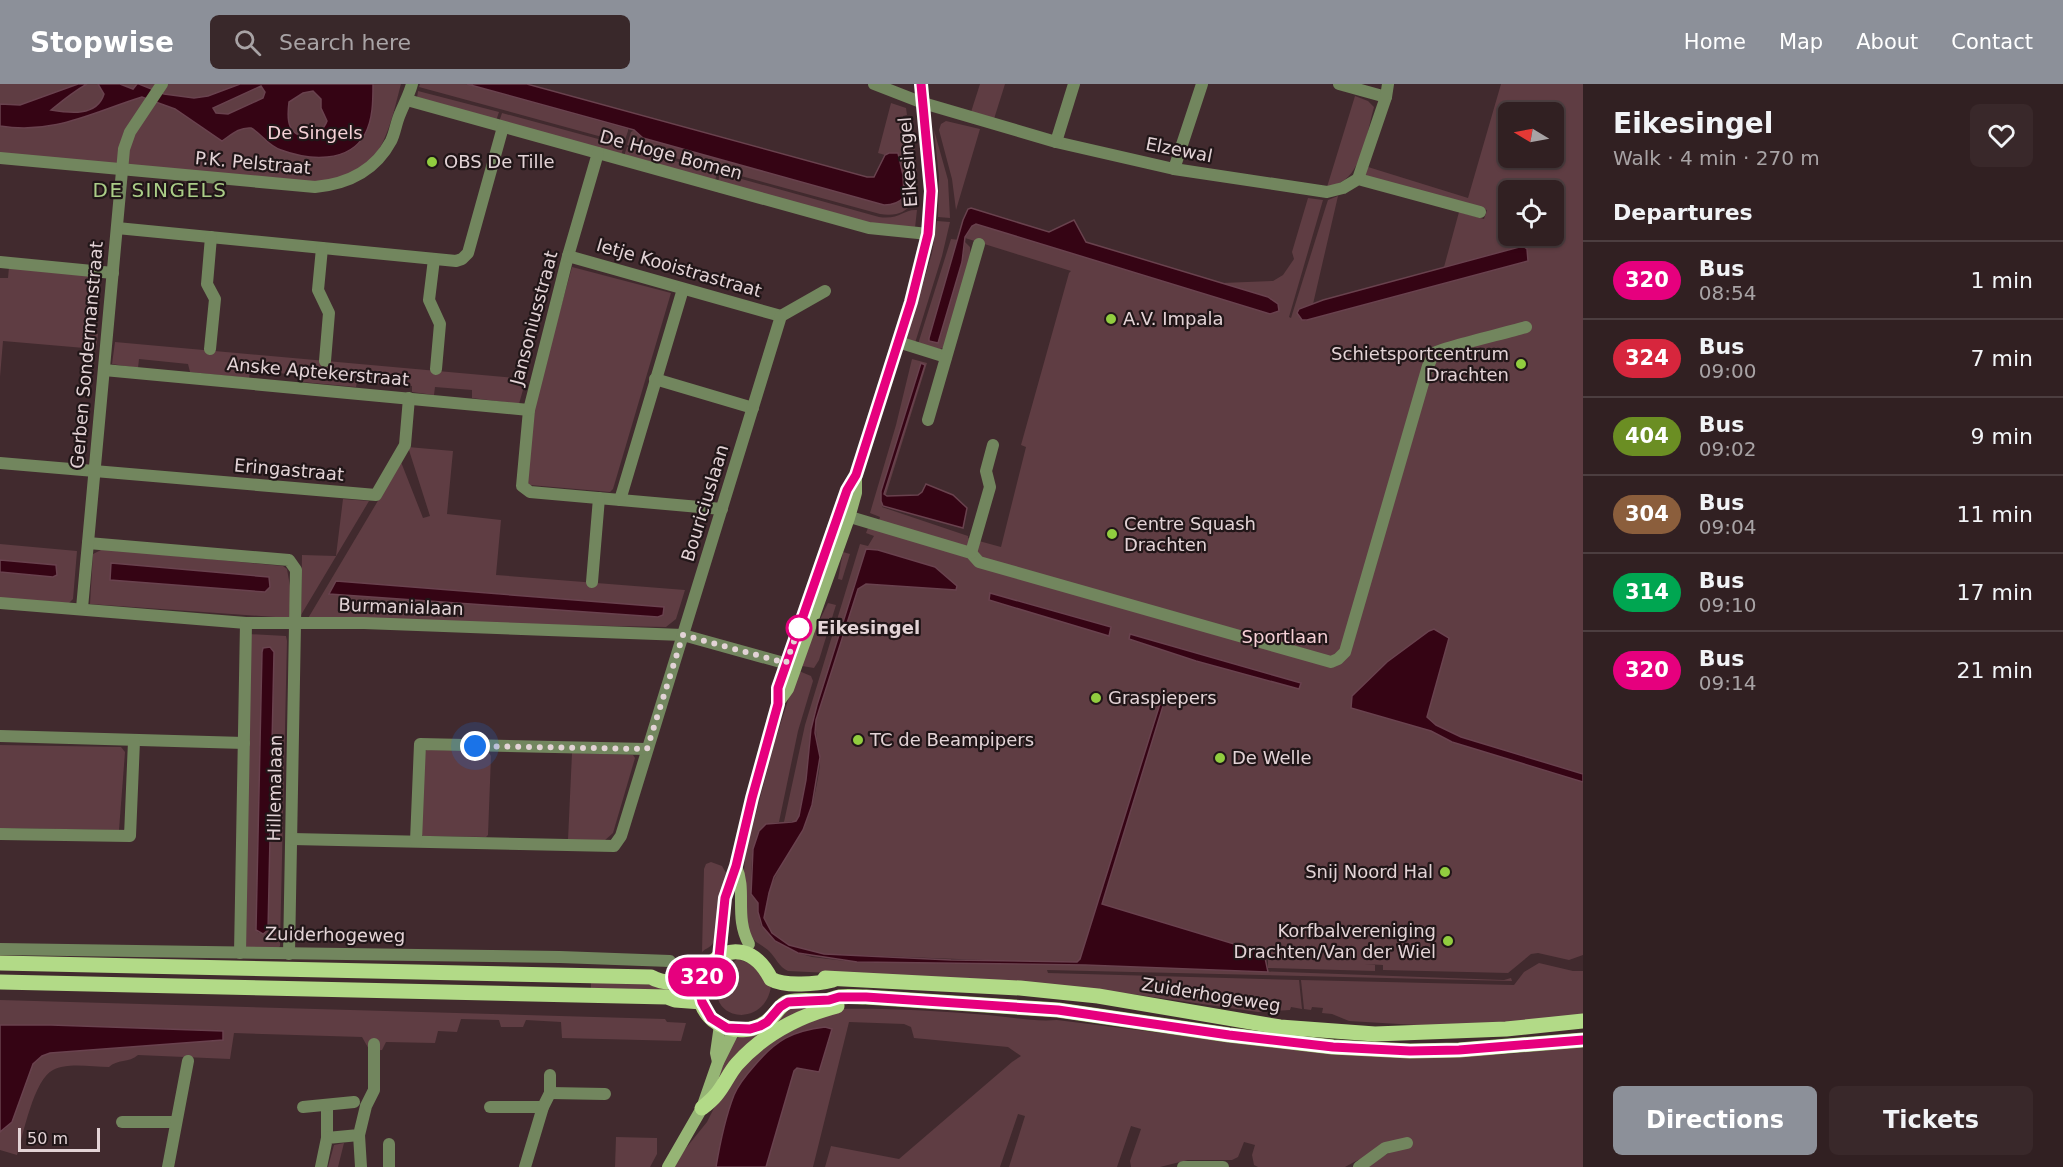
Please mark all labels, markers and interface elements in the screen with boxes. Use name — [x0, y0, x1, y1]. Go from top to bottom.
search box — [210, 15, 630, 69]
text: Stopwise — [30, 26, 174, 59]
icon: search — [231, 26, 264, 59]
text: Search here — [279, 30, 411, 55]
text: Home — [1684, 30, 1746, 54]
text: Map — [1779, 30, 1823, 54]
text: About — [1856, 30, 1918, 54]
text: Contact — [1951, 30, 2033, 54]
north arrow — [1498, 102, 1564, 168]
map controls — [1498, 102, 1564, 246]
button: heart — [1970, 104, 2033, 167]
text: Eikesingel — [1613, 107, 1773, 140]
street label: Eikesingel — [894, 116, 921, 208]
park label: De Singels — [267, 122, 363, 143]
street label: De Hoge Bomen — [598, 125, 745, 184]
street label: Elzewal — [1144, 133, 1214, 166]
text: Walk · 4 min · 270 m — [1613, 146, 1820, 170]
street label: P.K. Pelstraat — [194, 147, 312, 178]
place label: OBS De Tille — [444, 151, 555, 172]
marker: OBS De Tille — [425, 155, 439, 169]
district label: DE SINGELS — [93, 178, 227, 202]
button: locate — [1498, 180, 1564, 246]
text: Departures — [1613, 200, 1753, 225]
street label: Ietje Kooistrastraat — [594, 234, 764, 301]
street label: Gerben Sondermanstraat — [66, 240, 107, 470]
street label: Jansoniusstraat — [505, 248, 562, 388]
text: Bus — [1699, 256, 1744, 281]
text: 320 — [1625, 268, 1669, 292]
text: 1 min — [1971, 268, 2033, 293]
text: 08:54 — [1699, 281, 1756, 305]
place label: A.V. Impala — [1123, 308, 1224, 329]
marker: A.V. Impala — [1104, 312, 1118, 326]
text: Bus — [1699, 334, 1744, 359]
place label: Schietsportcentrum Drachten — [1331, 343, 1509, 385]
text: 324 — [1625, 346, 1669, 370]
text: 7 min — [1971, 346, 2033, 371]
street label: Anske Aptekerstraat — [226, 353, 410, 390]
marker: Schietsportcentrum Drachten — [1514, 357, 1528, 371]
text: 09:00 — [1699, 359, 1756, 383]
text: Bus — [1699, 412, 1744, 437]
text: 404 — [1625, 424, 1669, 448]
text: 9 min — [1971, 424, 2033, 449]
text: 09:02 — [1699, 437, 1756, 461]
street label: Bouriciuslaan — [677, 442, 732, 564]
street label: Eringastraat — [233, 454, 345, 485]
text: Bus — [1699, 490, 1744, 515]
text: 304 — [1625, 502, 1669, 526]
text: 11 min — [1957, 502, 2033, 527]
place label: Centre Squash Drachten — [1124, 513, 1256, 555]
text: 09:04 — [1699, 515, 1756, 539]
marker: Centre Squash Drachten — [1105, 527, 1119, 541]
text: Bus — [1699, 568, 1744, 593]
text: 314 — [1625, 580, 1669, 604]
text: 17 min — [1957, 580, 2033, 605]
text: 09:10 — [1699, 593, 1756, 617]
street label: Burmanialaan — [338, 594, 464, 619]
marker: Eikesingel — [786, 615, 812, 641]
place label: Eikesingel — [817, 617, 920, 638]
park label: Sportlaan — [1242, 626, 1328, 647]
text: Bus — [1699, 646, 1744, 671]
text: 320 — [1625, 658, 1669, 682]
text: 21 min — [1957, 658, 2033, 683]
text: 09:14 — [1699, 671, 1756, 695]
place label: Graspiepers — [1108, 687, 1217, 708]
marker: Graspiepers — [1089, 691, 1103, 705]
place label: TC de Beampipers — [869, 729, 1034, 750]
your location — [460, 731, 490, 761]
marker: TC de Beampipers — [851, 733, 865, 747]
street label: Hillemalaan — [263, 734, 286, 841]
place label: De Welle — [1232, 747, 1312, 768]
marker: De Welle — [1213, 751, 1227, 765]
place label: Snij Noord Hal — [1305, 861, 1433, 882]
marker: Snij Noord Hal — [1438, 865, 1452, 879]
place label: Korfbalvereniging Drachten/Van der Wiel — [1234, 920, 1436, 962]
street label: Zuiderhogeweg — [265, 923, 405, 946]
marker: Korfbalvereniging Drachten/Van der Wiel — [1441, 934, 1455, 948]
line badge: 320 — [668, 958, 736, 996]
text: 320 — [680, 965, 724, 989]
street label: Zuiderhogeweg — [1140, 973, 1282, 1016]
button: Directions — [1613, 1086, 1817, 1155]
button: Tickets — [1829, 1086, 2033, 1155]
scale bar — [18, 1125, 100, 1152]
text: 50 m — [27, 1129, 68, 1148]

